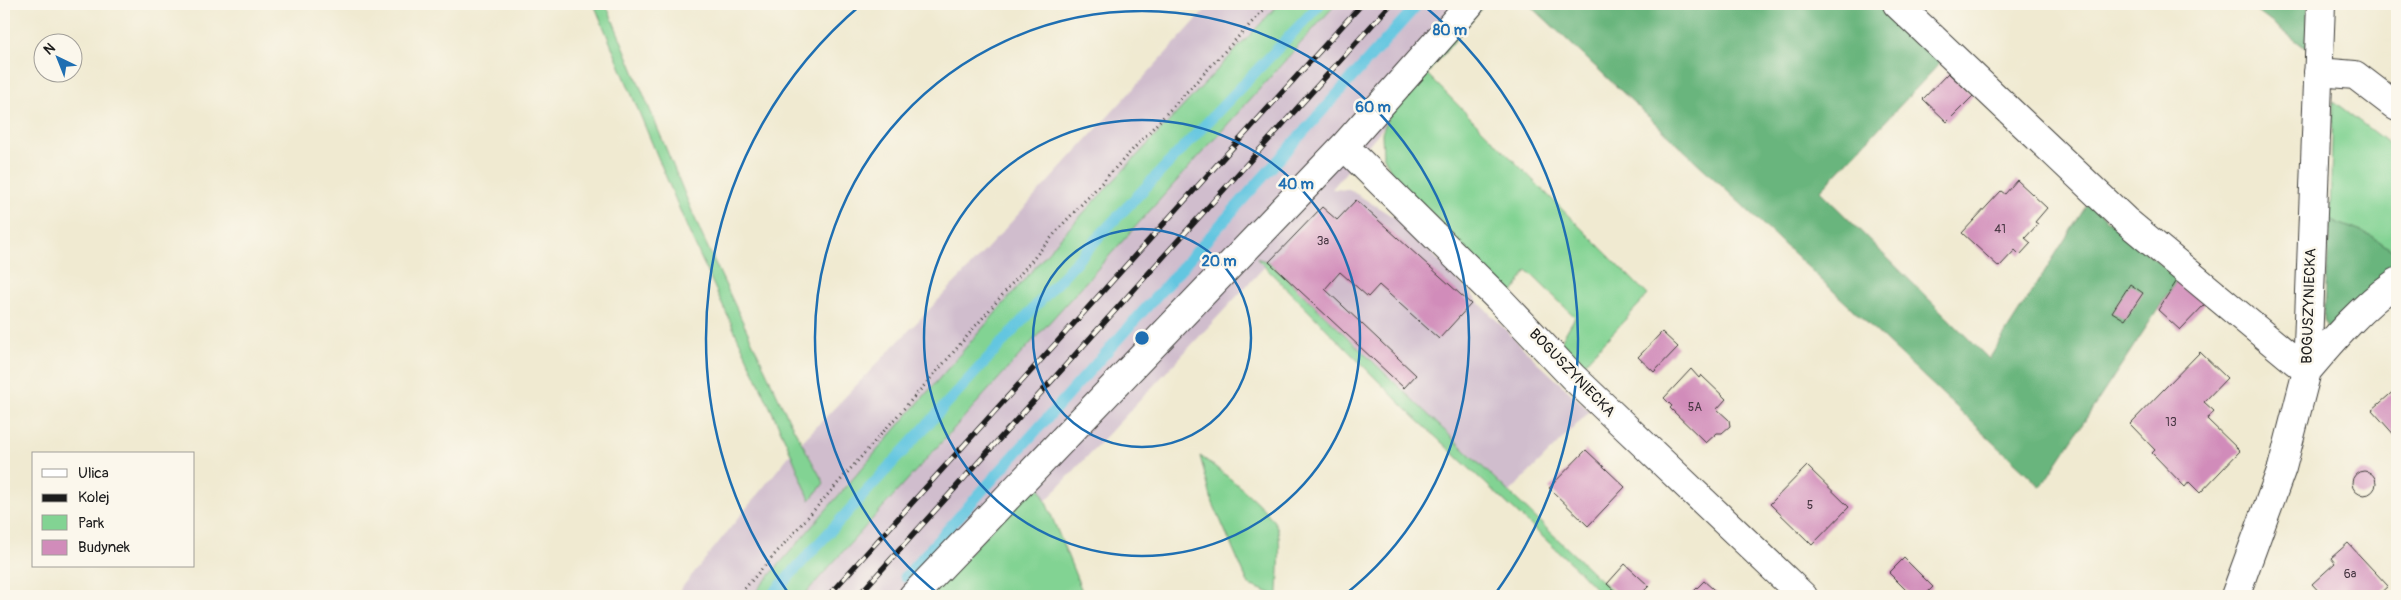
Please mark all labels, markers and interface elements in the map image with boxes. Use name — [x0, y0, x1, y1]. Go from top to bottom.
text: 80 m — [1433, 21, 1467, 40]
north arrow — [32, 32, 82, 82]
text: N — [40, 39, 59, 58]
text: 60 m — [1355, 98, 1391, 117]
text: 40 m — [1278, 175, 1314, 194]
house number: 41 — [1994, 222, 2006, 237]
house number: 3a — [1317, 234, 1330, 249]
street label: BOGUSZYNIECKA — [2297, 248, 2321, 364]
text: 20 m — [1201, 252, 1237, 271]
street label: BOGUSZYNIECKA — [1525, 325, 1619, 421]
centre of rings — [1133, 329, 1151, 347]
house number: 5A — [1688, 400, 1702, 415]
house number: 13 — [2165, 415, 2177, 430]
legend — [32, 452, 195, 568]
text: Ulica — [78, 464, 109, 483]
text: Kolej — [78, 488, 110, 507]
house number: 5 — [1807, 498, 1813, 513]
text: Park — [78, 514, 105, 533]
text: Budynek — [78, 538, 131, 557]
house number: 6a — [2344, 567, 2357, 582]

